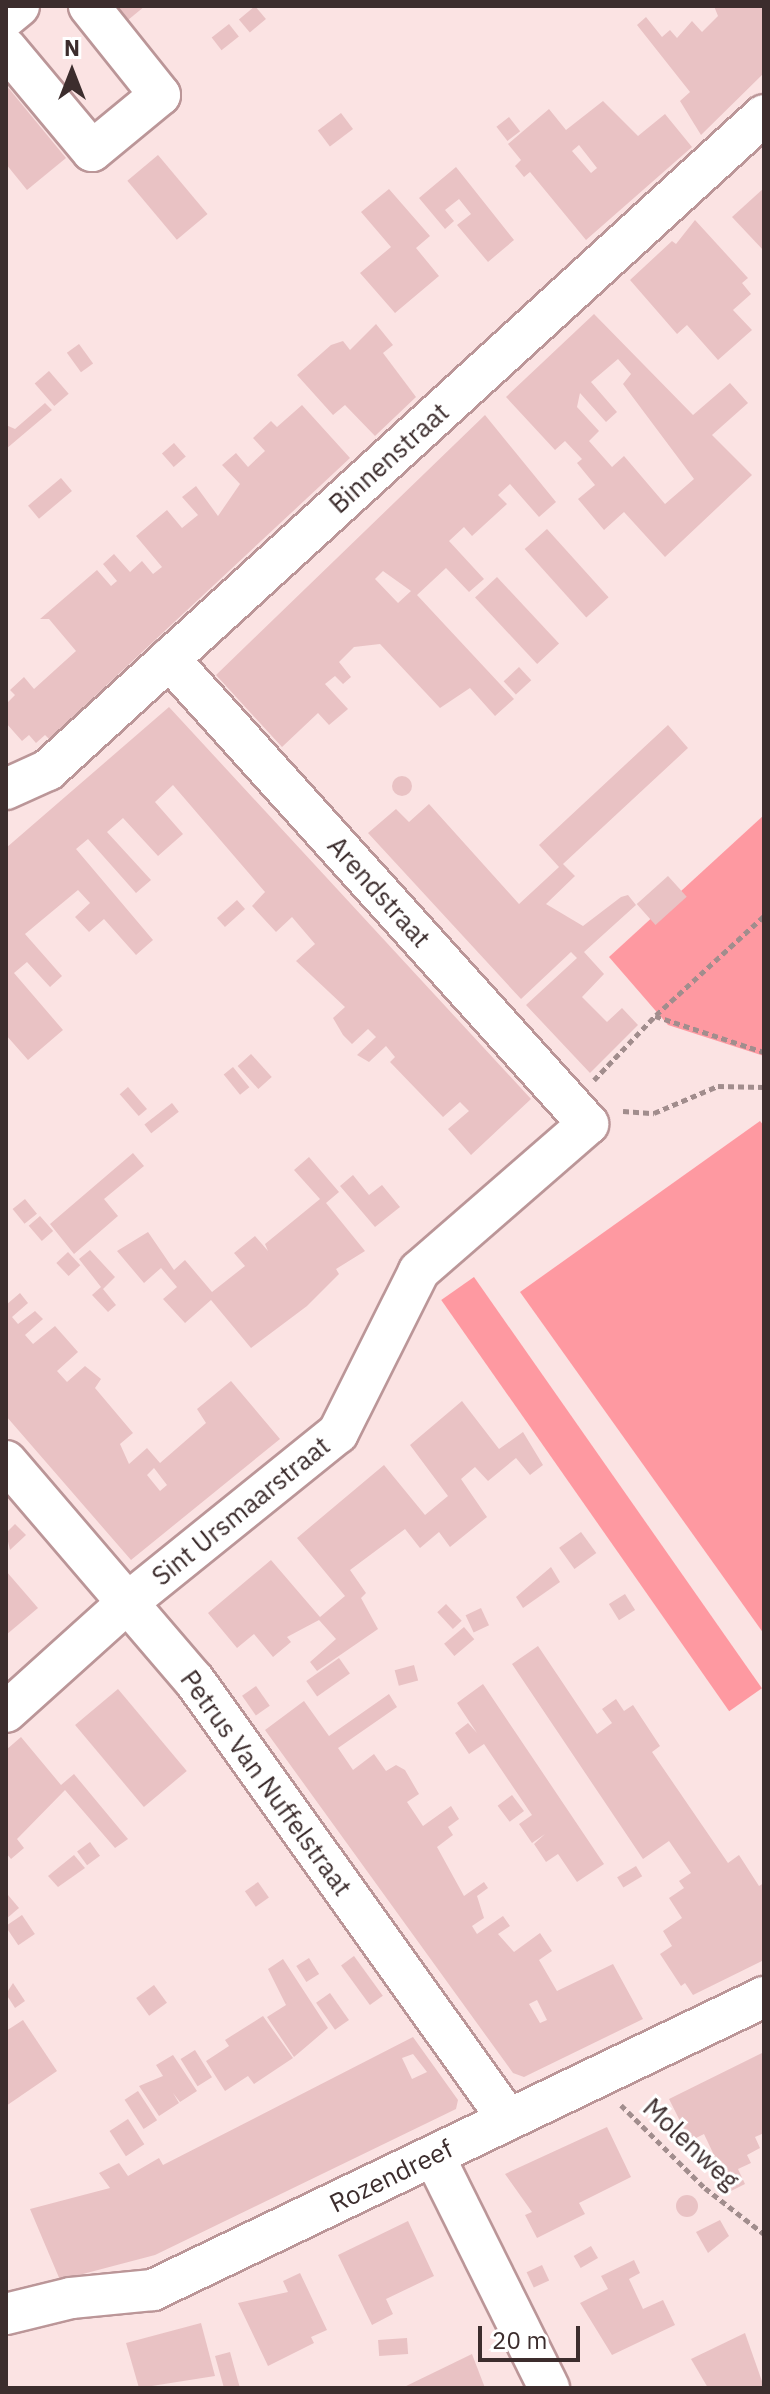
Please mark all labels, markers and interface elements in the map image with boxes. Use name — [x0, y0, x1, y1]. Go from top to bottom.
north arrow — [32, 32, 112, 112]
text: N — [64, 33, 80, 62]
street label: Binnenstraat — [323, 396, 455, 520]
street label: Arendstraat — [321, 830, 437, 954]
street label: Sint Ursmaarstraat — [146, 1430, 336, 1592]
street label: Petrus Van Nuffelstraat — [174, 1664, 358, 1902]
street label: Molenweg — [637, 2092, 745, 2196]
street label: Rozendreef — [324, 2133, 458, 2219]
scale bar — [482, 2310, 584, 2360]
text: 20 m — [492, 2324, 547, 2356]

